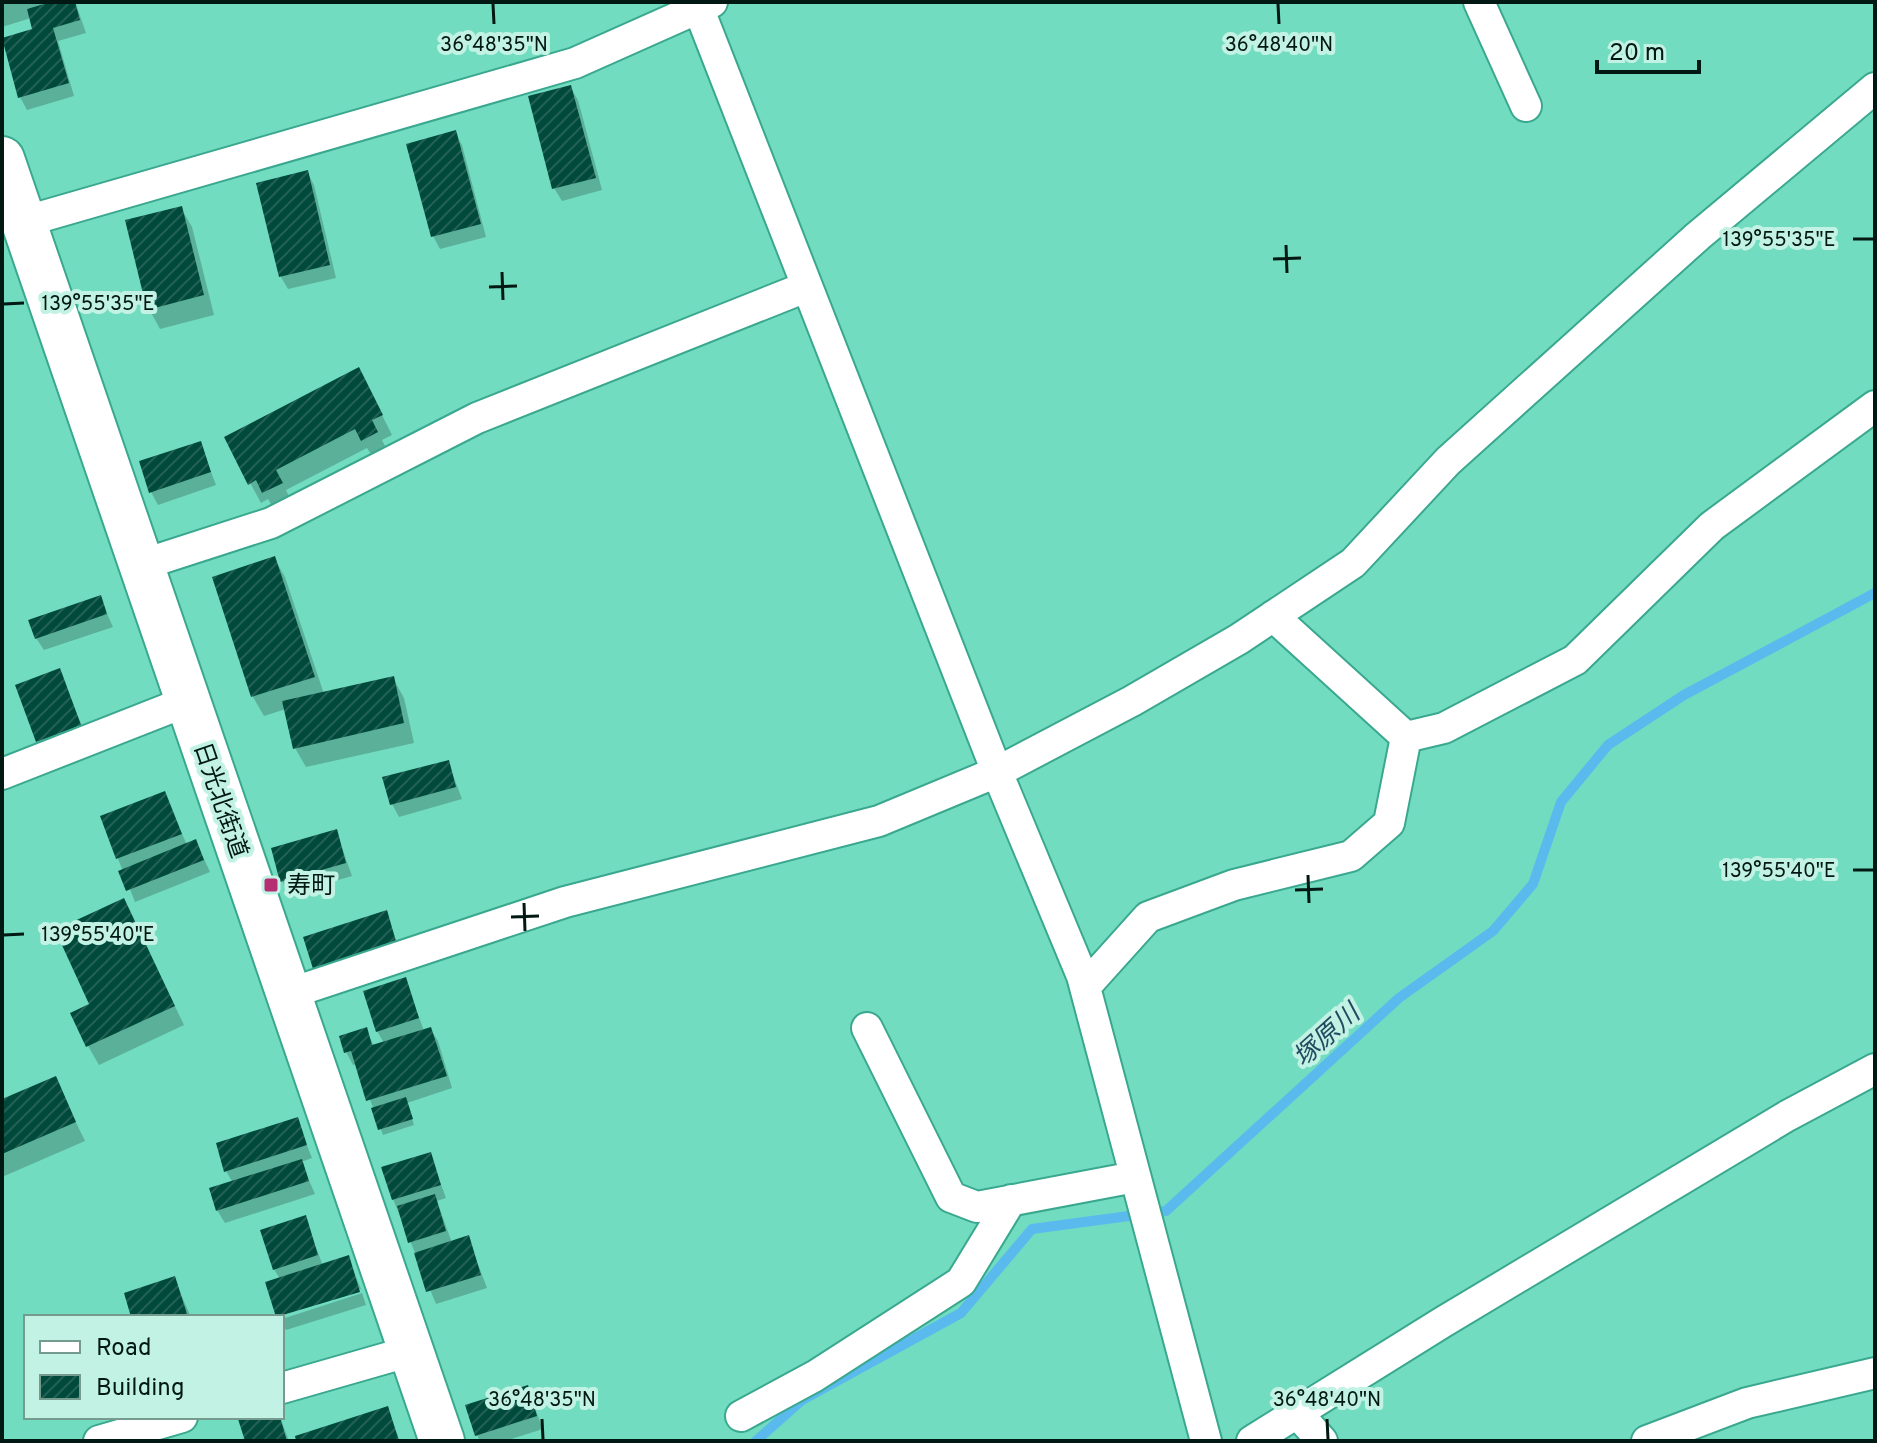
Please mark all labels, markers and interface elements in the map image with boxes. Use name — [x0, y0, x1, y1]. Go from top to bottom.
scale bar — [1597, 24, 1699, 74]
text: 36°48'35"N — [440, 33, 548, 59]
text: 36°48'40"N — [1225, 33, 1333, 59]
text: 20 m — [1609, 39, 1665, 69]
text: 139°55'35"E — [1723, 228, 1835, 254]
text: 139°55'35"E — [42, 292, 154, 318]
street label: 日光北街道 — [185, 739, 253, 862]
text: 139°55'40"E — [1722, 859, 1836, 885]
place label: 寿町 — [287, 872, 335, 902]
marker: 寿町 — [262, 876, 280, 894]
text: 139°55'40"E — [41, 923, 155, 949]
water label: 塚原川 — [1288, 996, 1370, 1075]
legend — [24, 1315, 284, 1419]
text: Road — [96, 1334, 152, 1364]
text: Building — [96, 1374, 185, 1404]
text: 36°48'35"N — [488, 1388, 596, 1414]
text: 36°48'40"N — [1273, 1388, 1381, 1414]

